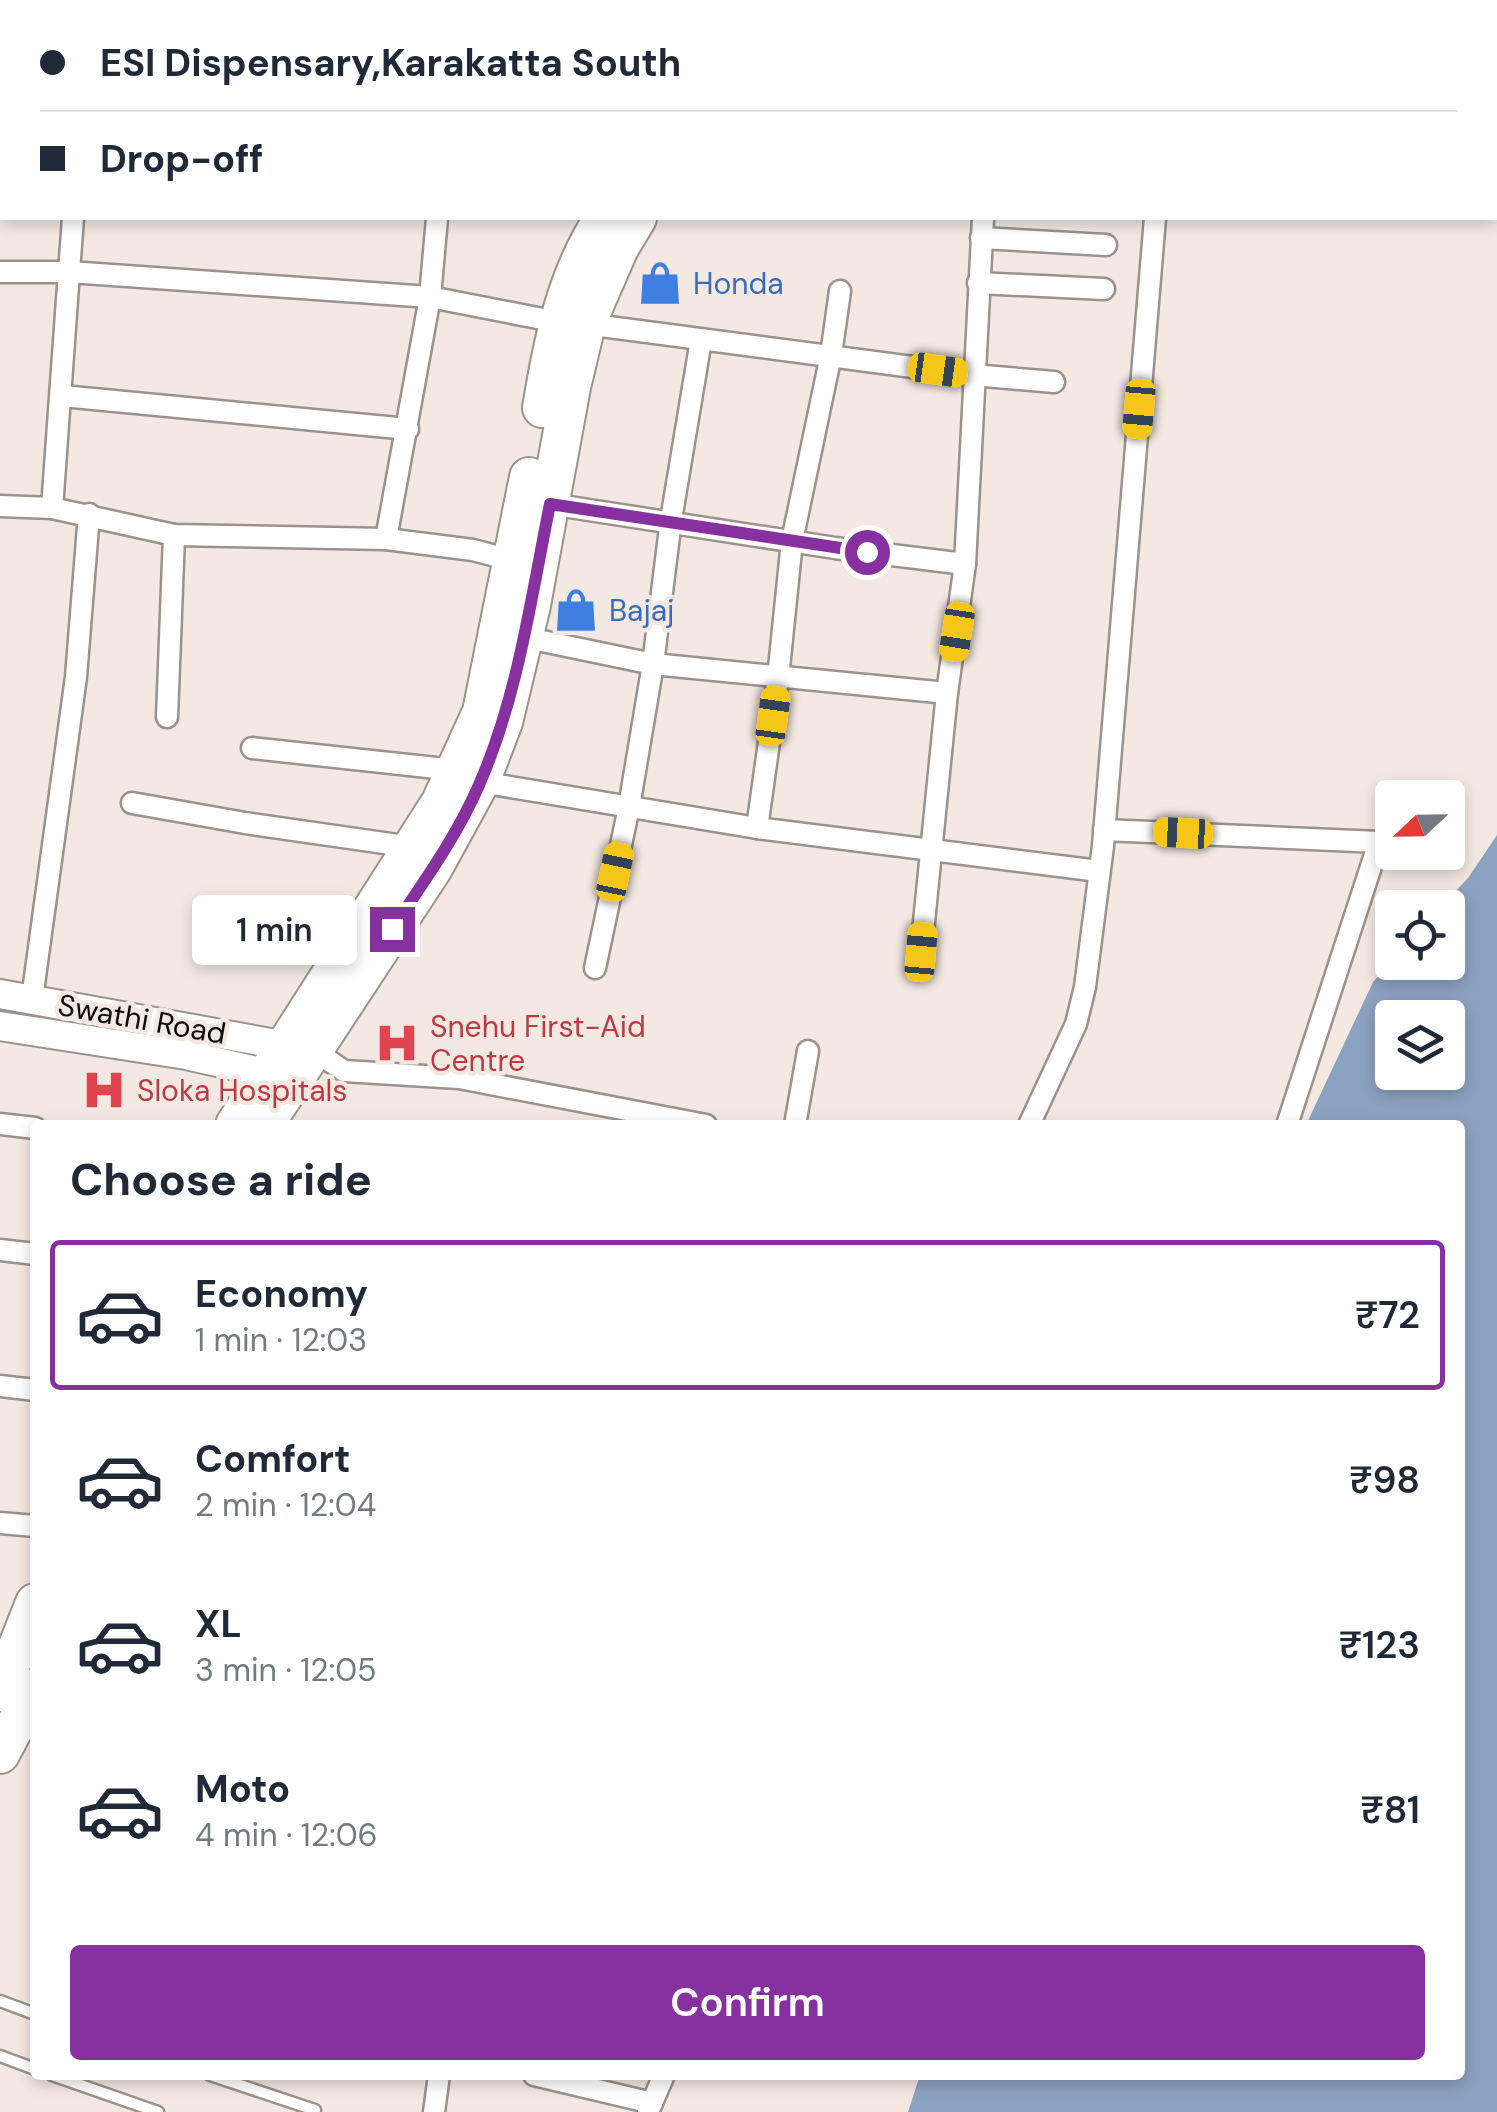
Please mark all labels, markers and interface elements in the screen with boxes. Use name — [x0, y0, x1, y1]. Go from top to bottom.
text: ESI Dispensary,Karakatta South — [100, 38, 681, 88]
text: Drop-off — [100, 134, 263, 184]
shop icon: Honda — [636, 259, 684, 307]
place label: Honda — [693, 264, 784, 303]
car — [906, 351, 970, 389]
car — [1121, 378, 1157, 440]
route start — [845, 530, 890, 575]
shop icon: Bajaj — [552, 586, 600, 634]
place label: Bajaj — [609, 591, 674, 630]
car — [937, 600, 977, 664]
car — [754, 684, 792, 748]
north arrow — [1375, 780, 1465, 870]
map controls — [1375, 780, 1465, 1090]
car — [1152, 816, 1214, 850]
car — [594, 840, 636, 904]
button: locate — [1375, 890, 1465, 980]
callout: 1 min — [192, 894, 357, 964]
route end — [370, 907, 415, 952]
text: 1 min — [236, 909, 313, 951]
car — [903, 921, 939, 983]
street label: Swathi Road — [55, 985, 229, 1053]
button: layers — [1375, 1000, 1465, 1090]
place label: Snehu First-Aid Centre — [430, 1007, 646, 1080]
hospital icon: Snehu First-Aid Centre — [373, 1019, 421, 1067]
hospital icon: Sloka Hospitals — [80, 1066, 128, 1114]
place label: Sloka Hospitals — [137, 1071, 347, 1110]
text: Choose a ride — [70, 1150, 372, 1209]
text: Economy — [195, 1269, 368, 1319]
icon: car — [75, 1270, 165, 1360]
text: ₹72 — [1355, 1290, 1420, 1340]
text: 1 min · 12:03 — [195, 1319, 367, 1361]
text: Comfort — [195, 1434, 351, 1484]
icon: car — [75, 1435, 165, 1525]
text: ₹98 — [1349, 1455, 1420, 1505]
text: 2 min · 12:04 — [195, 1484, 376, 1526]
text: XL — [195, 1599, 242, 1649]
icon: car — [75, 1600, 165, 1690]
text: ₹123 — [1338, 1620, 1420, 1670]
text: 3 min · 12:05 — [195, 1649, 377, 1691]
text: Moto — [195, 1764, 290, 1814]
icon: car — [75, 1765, 165, 1855]
text: ₹81 — [1360, 1785, 1420, 1835]
text: 4 min · 12:06 — [195, 1814, 378, 1856]
button: Confirm — [70, 1945, 1425, 2060]

